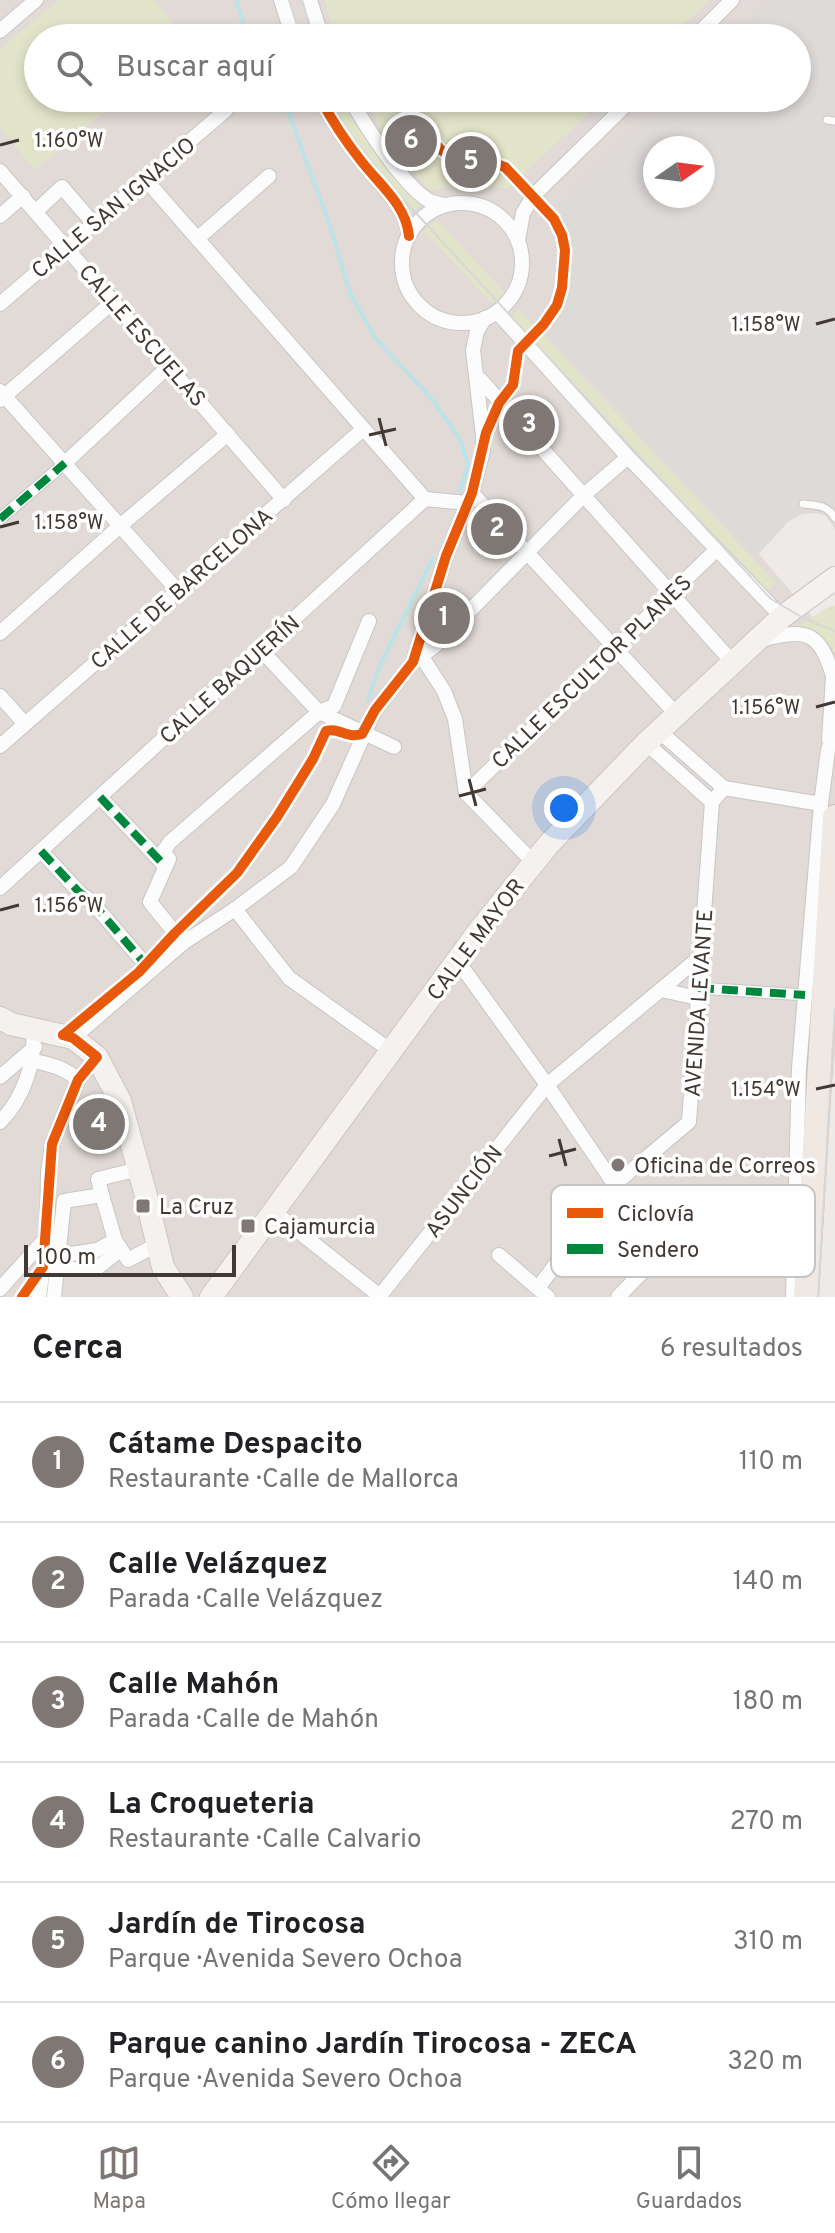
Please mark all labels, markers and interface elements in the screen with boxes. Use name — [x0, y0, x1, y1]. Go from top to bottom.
search box — [24, 24, 811, 112]
icon: search — [52, 46, 96, 90]
text: Buscar aquí — [116, 50, 274, 87]
pin: 6 — [385, 111, 437, 171]
text: 1.160°W — [34, 129, 104, 155]
street label: CALLE SAN IGNACIO — [27, 132, 202, 285]
pin: 5 — [445, 132, 497, 192]
north arrow — [643, 136, 715, 208]
street label: CALLE ESCUELAS — [72, 260, 210, 413]
text: 1.158°W — [732, 313, 800, 339]
pin: 3 — [503, 395, 555, 455]
pin: 2 — [471, 499, 523, 559]
street label: CALLE DE BARCELONA — [86, 503, 279, 676]
text: 1.158°W — [35, 511, 103, 537]
street label: CALLE ESCULTOR PLANES — [487, 570, 698, 775]
pin: 1 — [418, 588, 470, 648]
street label: CALLE BAQUERÍN — [154, 609, 306, 751]
text: 1.156°W — [732, 696, 800, 722]
your location — [544, 788, 584, 828]
street label: CALLE MAYOR — [422, 874, 532, 1007]
text: 1.156°W — [35, 894, 103, 920]
street label: AVENIDA LEVANTE — [680, 908, 721, 1098]
text: 1.154°W — [731, 1078, 801, 1104]
pin: 4 — [73, 1094, 125, 1154]
street label: ASUNCIÓN — [418, 1139, 510, 1244]
place label: Oficina de Correos — [634, 1154, 816, 1181]
marker: Oficina de Correos — [609, 1156, 627, 1174]
legend — [551, 1185, 815, 1277]
place label: La Cruz — [159, 1195, 234, 1222]
marker: La Cruz — [134, 1197, 152, 1215]
text: Ciclovía — [617, 1202, 694, 1229]
place label: Cajamurcia — [264, 1215, 375, 1242]
marker: Cajamurcia — [239, 1217, 257, 1235]
text: Sendero — [617, 1238, 699, 1265]
scale bar — [24, 1241, 236, 1277]
text: 100 m — [36, 1245, 96, 1272]
text: Cerca — [32, 1328, 123, 1371]
text: 6 resultados — [660, 1333, 803, 1366]
text: Cátame Despacito — [108, 1427, 363, 1464]
text: 1 — [53, 1446, 63, 1479]
text: 110 m — [739, 1446, 803, 1479]
text: Restaurante · Calle de Mallorca — [108, 1464, 459, 1497]
text: Calle Velázquez — [108, 1547, 328, 1584]
text: 2 — [50, 1566, 66, 1599]
text: 140 m — [733, 1566, 803, 1599]
text: Parada · Calle Velázquez — [108, 1584, 383, 1617]
text: Calle Mahón — [108, 1667, 279, 1704]
text: 3 — [50, 1686, 66, 1719]
text: 180 m — [733, 1686, 803, 1719]
text: Parada · Calle de Mahón — [108, 1704, 379, 1737]
text: La Croqueteria — [108, 1787, 315, 1824]
text: 4 — [50, 1806, 66, 1839]
text: 270 m — [730, 1806, 803, 1839]
text: Restaurante · Calle Calvario — [108, 1824, 421, 1857]
text: Jardín de Tirocosa — [108, 1907, 366, 1944]
text: 5 — [50, 1926, 66, 1959]
text: 310 m — [733, 1926, 803, 1959]
text: Parque · Avenida Severo Ochoa — [108, 1944, 462, 1977]
text: Parque canino Jardín Tirocosa - ZECA — [108, 2027, 637, 2064]
text: 6 — [50, 2046, 66, 2079]
text: 320 m — [727, 2046, 803, 2079]
text: Parque · Avenida Severo Ochoa — [108, 2064, 462, 2097]
tab: Mapa — [93, 2141, 146, 2216]
tab: Cómo llegar — [331, 2141, 451, 2216]
tab: Guardados — [636, 2141, 742, 2216]

